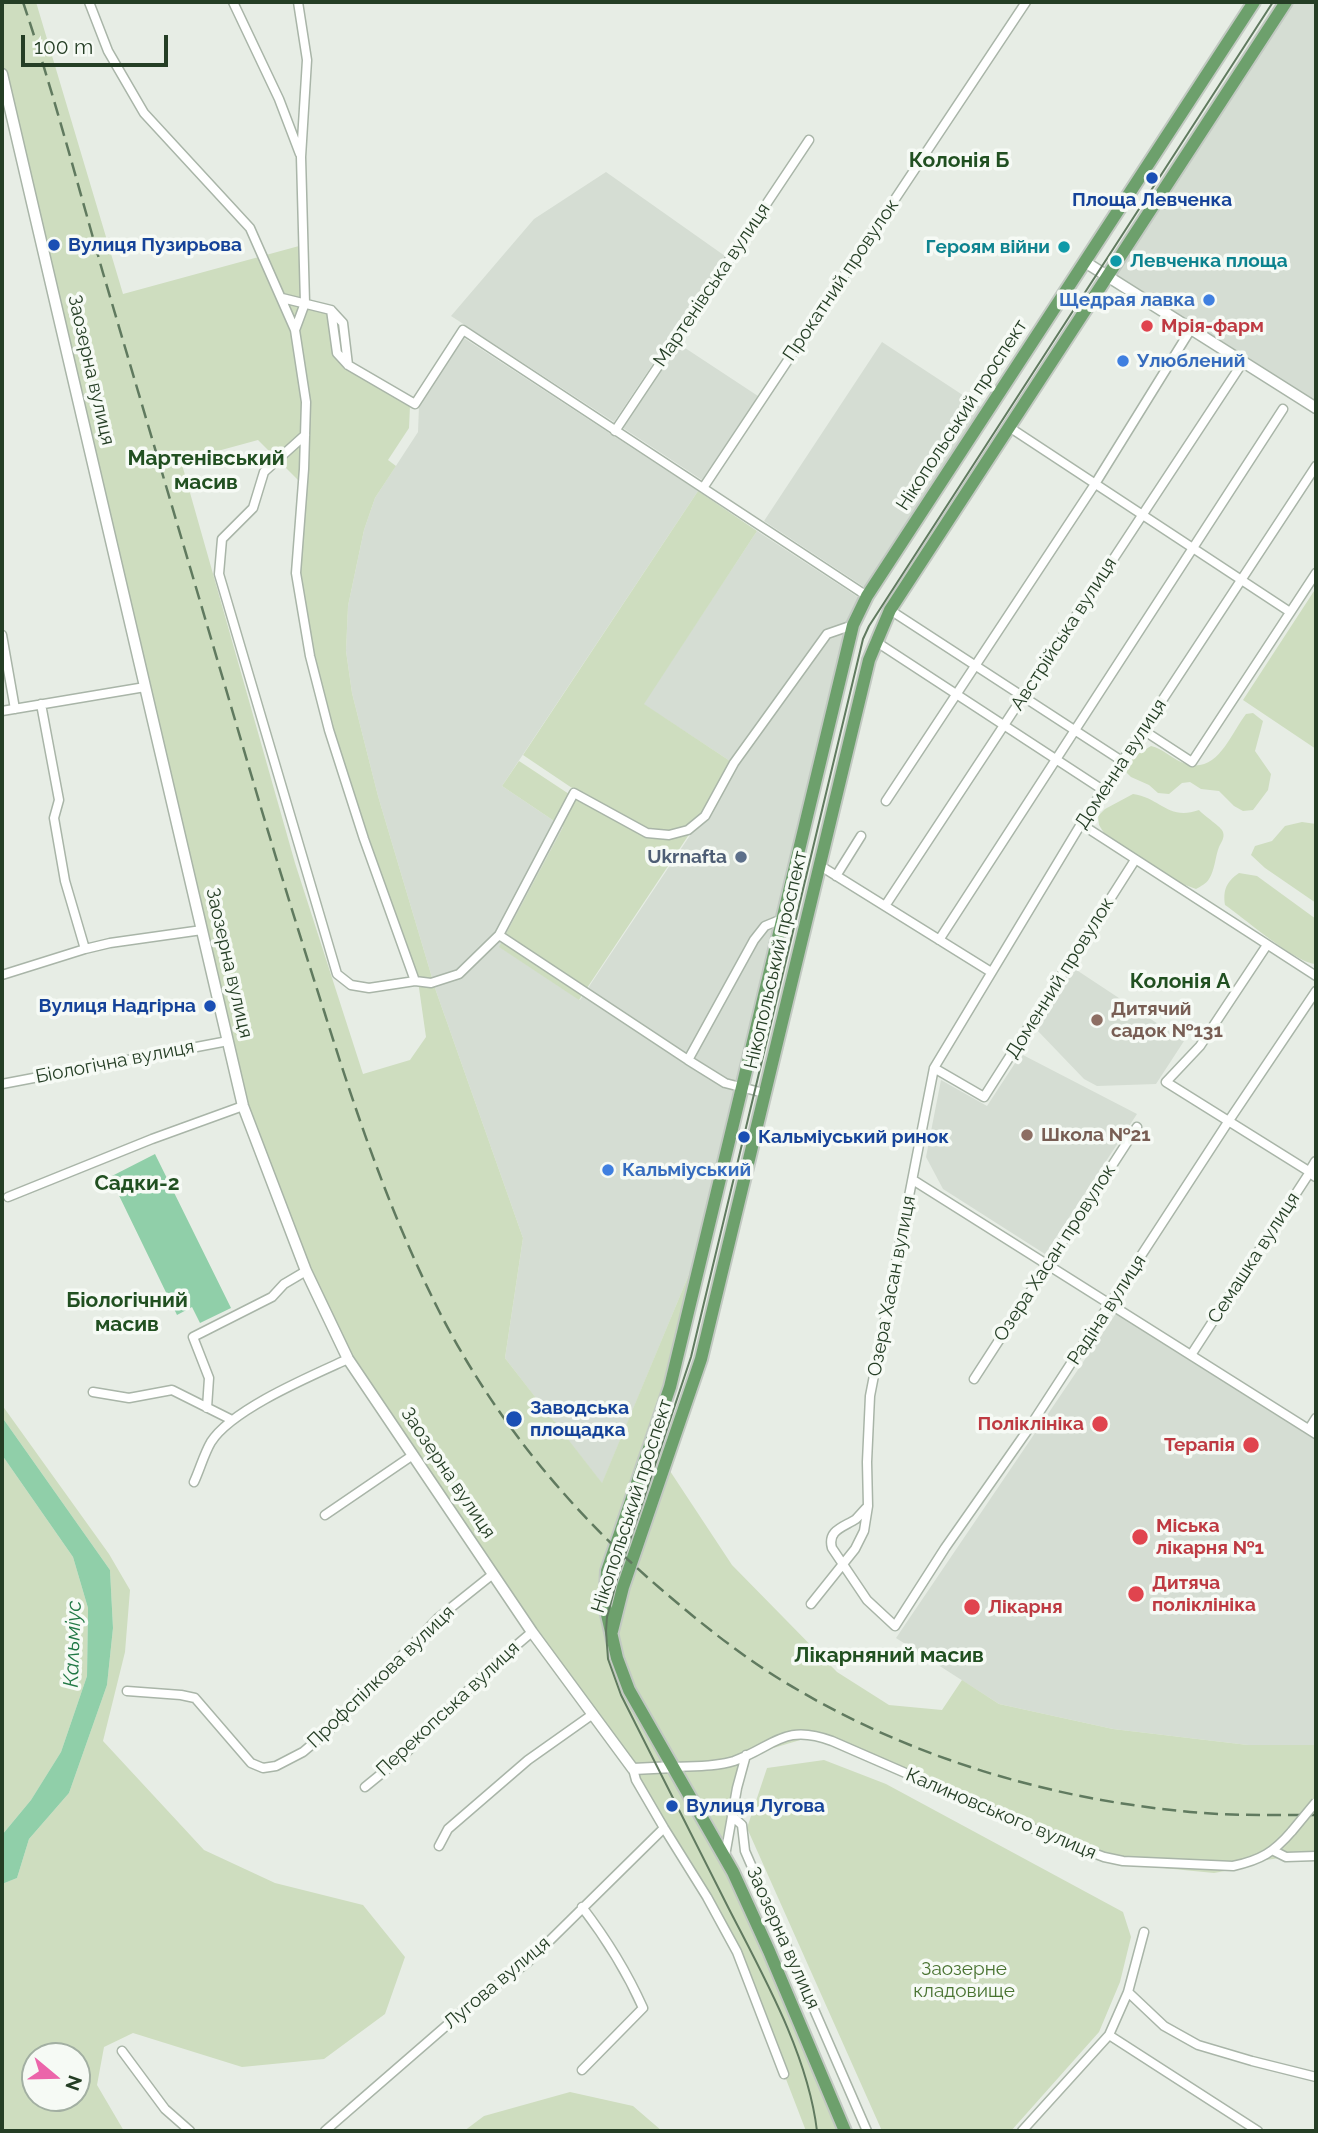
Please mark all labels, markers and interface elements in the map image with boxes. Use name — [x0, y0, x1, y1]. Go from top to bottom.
scale bar — [24, 21, 172, 65]
text: 100 m — [34, 34, 93, 59]
district label: Колонія Б — [909, 148, 1009, 174]
marker: Площа Левченка — [1144, 170, 1160, 186]
place label: Площа Левченка — [1072, 189, 1232, 211]
street label: Прокатний провулок — [778, 195, 904, 365]
street label: Мартенівська вулиця — [649, 199, 775, 371]
place label: Вулиця Пузирьова — [68, 234, 242, 256]
place label: Героям війни — [925, 236, 1050, 258]
marker: Вулиця Пузирьова — [46, 237, 62, 253]
marker: Героям війни — [1056, 239, 1072, 255]
place label: Левченка площа — [1130, 250, 1288, 272]
marker: Левченка площа — [1108, 253, 1124, 269]
place label: Щедрая лавка — [1059, 289, 1195, 311]
marker: Щедрая лавка — [1201, 292, 1217, 308]
street label: Заозерна вулиця — [63, 293, 119, 447]
street label: Нікопольський проспект — [892, 315, 1032, 515]
place label: Мрія-фарм — [1161, 315, 1264, 337]
marker: Мрія-фарм — [1139, 318, 1155, 334]
place label: Улюблений — [1137, 350, 1245, 372]
marker: Улюблений — [1115, 353, 1131, 369]
district label: Мартенівський масив — [127, 446, 285, 496]
street label: Австрійська вулиця — [1006, 553, 1122, 715]
street label: Доменна вулиця — [1070, 695, 1172, 833]
place label: Ukrnafta — [647, 846, 727, 868]
marker: Ukrnafta — [733, 849, 749, 865]
street label: Нікопольський проспект — [740, 849, 812, 1071]
street label: Заозерна вулиця — [201, 886, 257, 1040]
street label: Доменний провулок — [1001, 893, 1119, 1063]
district label: Колонія А — [1130, 969, 1230, 995]
place label: Вулиця Надгірна — [39, 995, 196, 1017]
marker: Вулиця Надгірна — [202, 998, 218, 1014]
place label: Дитячий садок №131 — [1111, 998, 1223, 1042]
marker: Дитячий садок №131 — [1089, 1012, 1105, 1028]
street label: Біологічна вулиця — [34, 1035, 196, 1089]
place label: Школа №21 — [1041, 1124, 1151, 1146]
place label: Кальміуський ринок — [758, 1126, 949, 1148]
marker: Школа №21 — [1019, 1127, 1035, 1143]
marker: Кальміуський ринок — [736, 1129, 752, 1145]
place label: Кальміуський — [622, 1159, 751, 1181]
street label: Озера Хасан провулок — [989, 1160, 1121, 1346]
marker: Кальміуський — [600, 1162, 616, 1178]
district label: Садки-2 — [94, 1171, 180, 1197]
street label: Семашка вулиця — [1203, 1188, 1305, 1328]
street label: Озера Хасан вулиця — [863, 1194, 921, 1378]
street label: Радіна вулиця — [1063, 1251, 1151, 1369]
district label: Біологічний масив — [66, 1288, 188, 1338]
street label: Нікопольський проспект — [587, 1396, 677, 1616]
place label: Заводська площадка — [530, 1397, 629, 1441]
street label: Заозерна вулиця — [396, 1403, 500, 1543]
marker: Заводська площадка — [504, 1409, 524, 1429]
place label: Поліклініка — [978, 1413, 1084, 1435]
marker: Поліклініка — [1090, 1414, 1110, 1434]
place label: Терапія — [1164, 1434, 1235, 1456]
marker: Терапія — [1241, 1435, 1261, 1455]
place label: Міська лікарня №1 — [1156, 1515, 1264, 1559]
marker: Міська лікарня №1 — [1130, 1527, 1150, 1547]
place label: Дитяча поліклініка — [1152, 1572, 1256, 1616]
marker: Дитяча поліклініка — [1126, 1584, 1146, 1604]
place label: Лікарня — [988, 1596, 1063, 1618]
marker: Лікарня — [962, 1597, 982, 1617]
water label: Кальміус — [59, 1600, 87, 1688]
street label: Профспілкова вулиця — [303, 1601, 459, 1753]
street label: Перекопська вулиця — [372, 1637, 524, 1781]
district label: Лікарняний масив — [794, 1643, 984, 1669]
street label: Калиновського вулиця — [902, 1764, 1100, 1864]
place label: Вулиця Лугова — [686, 1795, 825, 1817]
marker: Вулиця Лугова — [664, 1798, 680, 1814]
street label: Заозерна вулиця — [741, 1863, 825, 2013]
street label: Лугова вулиця — [439, 1932, 555, 2034]
park label: Заозерне кладовище — [913, 1958, 1015, 2002]
north arrow — [21, 2042, 91, 2112]
text: N — [61, 2073, 87, 2094]

